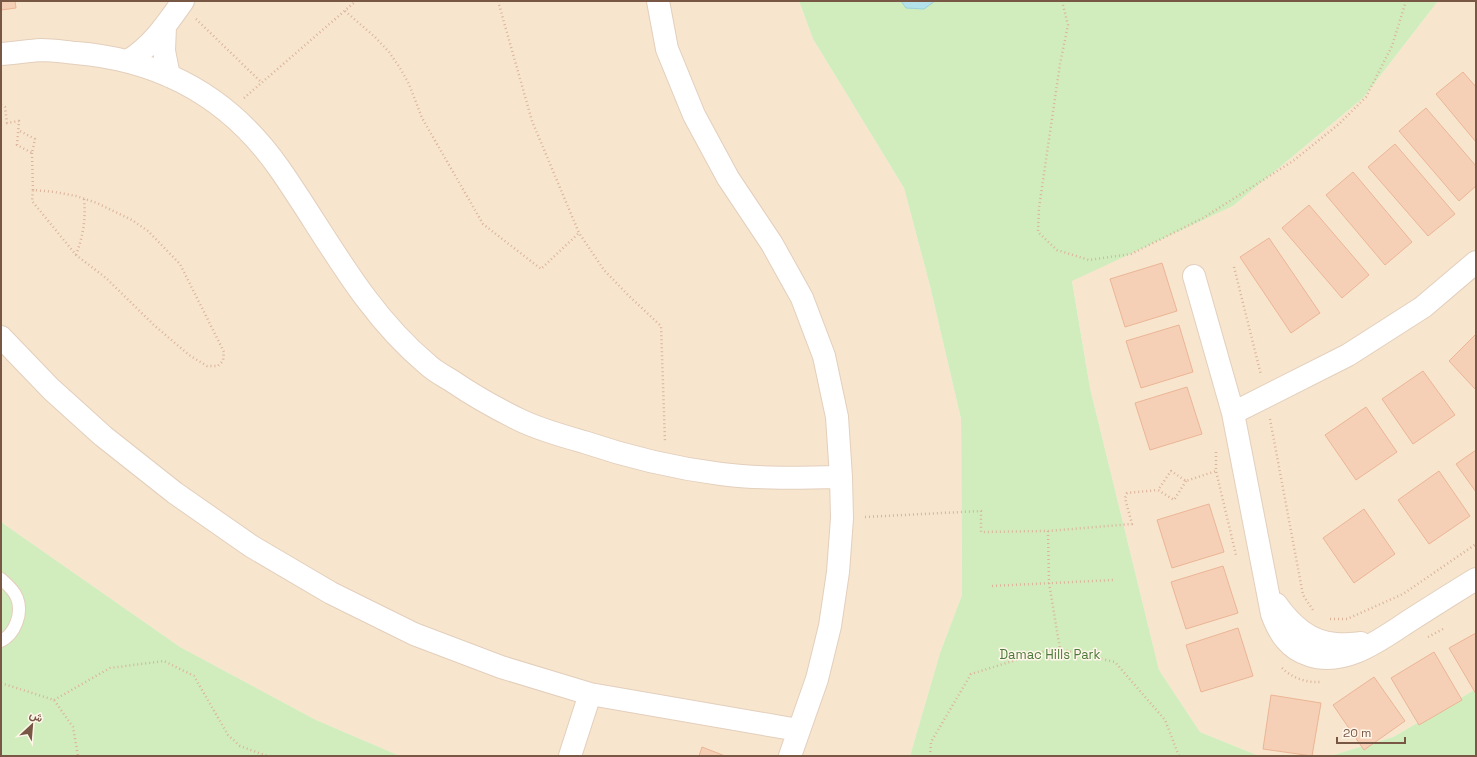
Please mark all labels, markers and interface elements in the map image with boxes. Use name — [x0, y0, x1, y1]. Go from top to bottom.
park label: Damac Hills Park — [1000, 646, 1101, 663]
north arrow — [12, 705, 52, 745]
text: ش — [27, 707, 45, 725]
scale bar — [1337, 719, 1405, 745]
text: 20 m — [1343, 725, 1371, 741]

